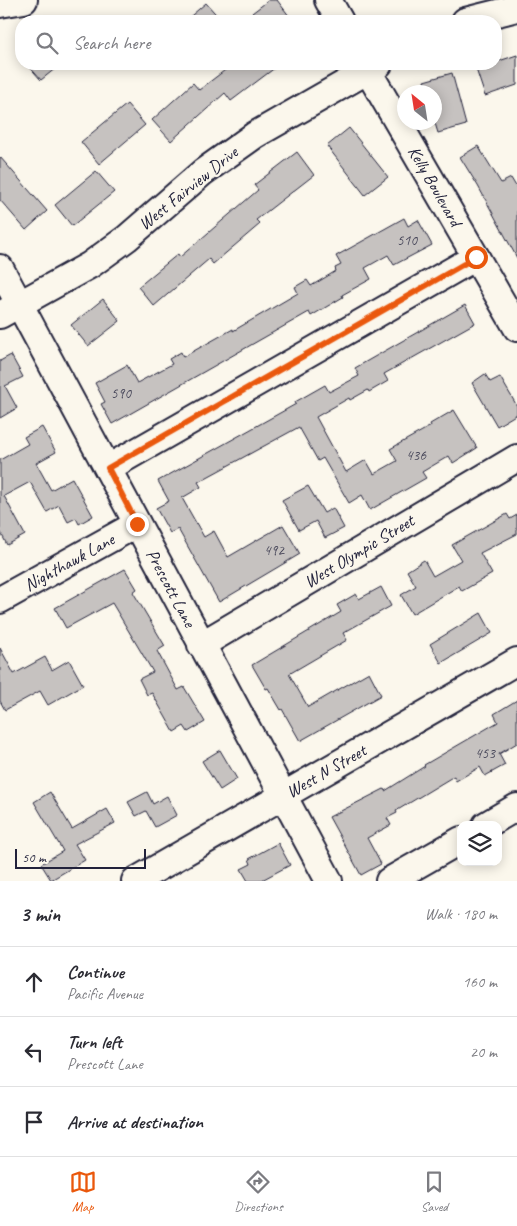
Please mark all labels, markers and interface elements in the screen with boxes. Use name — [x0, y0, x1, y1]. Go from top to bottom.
search box — [15, 15, 502, 70]
icon: search — [33, 29, 61, 57]
text: Search here — [73, 31, 150, 55]
north arrow — [397, 85, 442, 130]
street label: West Fairview Drive — [134, 141, 243, 235]
street label: Kelly Boulevard — [403, 142, 468, 232]
house number: 510 — [397, 231, 418, 250]
route start — [465, 246, 488, 269]
house number: 590 — [111, 384, 132, 403]
house number: 436 — [406, 446, 427, 465]
street label: West Olympic Street — [300, 509, 420, 592]
route end — [126, 513, 149, 536]
street label: Nighthawk Lane — [20, 528, 119, 596]
house number: 492 — [264, 541, 285, 560]
street label: Prescott Lane — [141, 545, 201, 632]
street label: West N Street — [282, 738, 372, 803]
house number: 453 — [475, 744, 496, 763]
map controls — [457, 821, 502, 866]
button: layers — [457, 821, 502, 866]
scale bar — [15, 846, 146, 869]
text: 50 m — [22, 849, 46, 866]
text: 3 min — [20, 901, 60, 927]
text: Walk · 180 m — [425, 904, 497, 924]
text: Continue — [67, 960, 124, 984]
icon: ahead — [20, 968, 48, 996]
text: 160 m — [463, 972, 497, 992]
text: Pacific Avenue — [67, 984, 143, 1004]
text: Turn left — [67, 1030, 122, 1054]
icon: left — [20, 1038, 48, 1066]
text: 20 m — [470, 1042, 497, 1062]
text: Prescott Lane — [67, 1054, 143, 1074]
icon: arrive — [20, 1108, 48, 1136]
text: Arrive at destination — [67, 1110, 203, 1134]
tab: Map — [69, 1168, 97, 1215]
tab: Directions — [234, 1168, 283, 1215]
tab: Saved — [420, 1168, 448, 1215]

